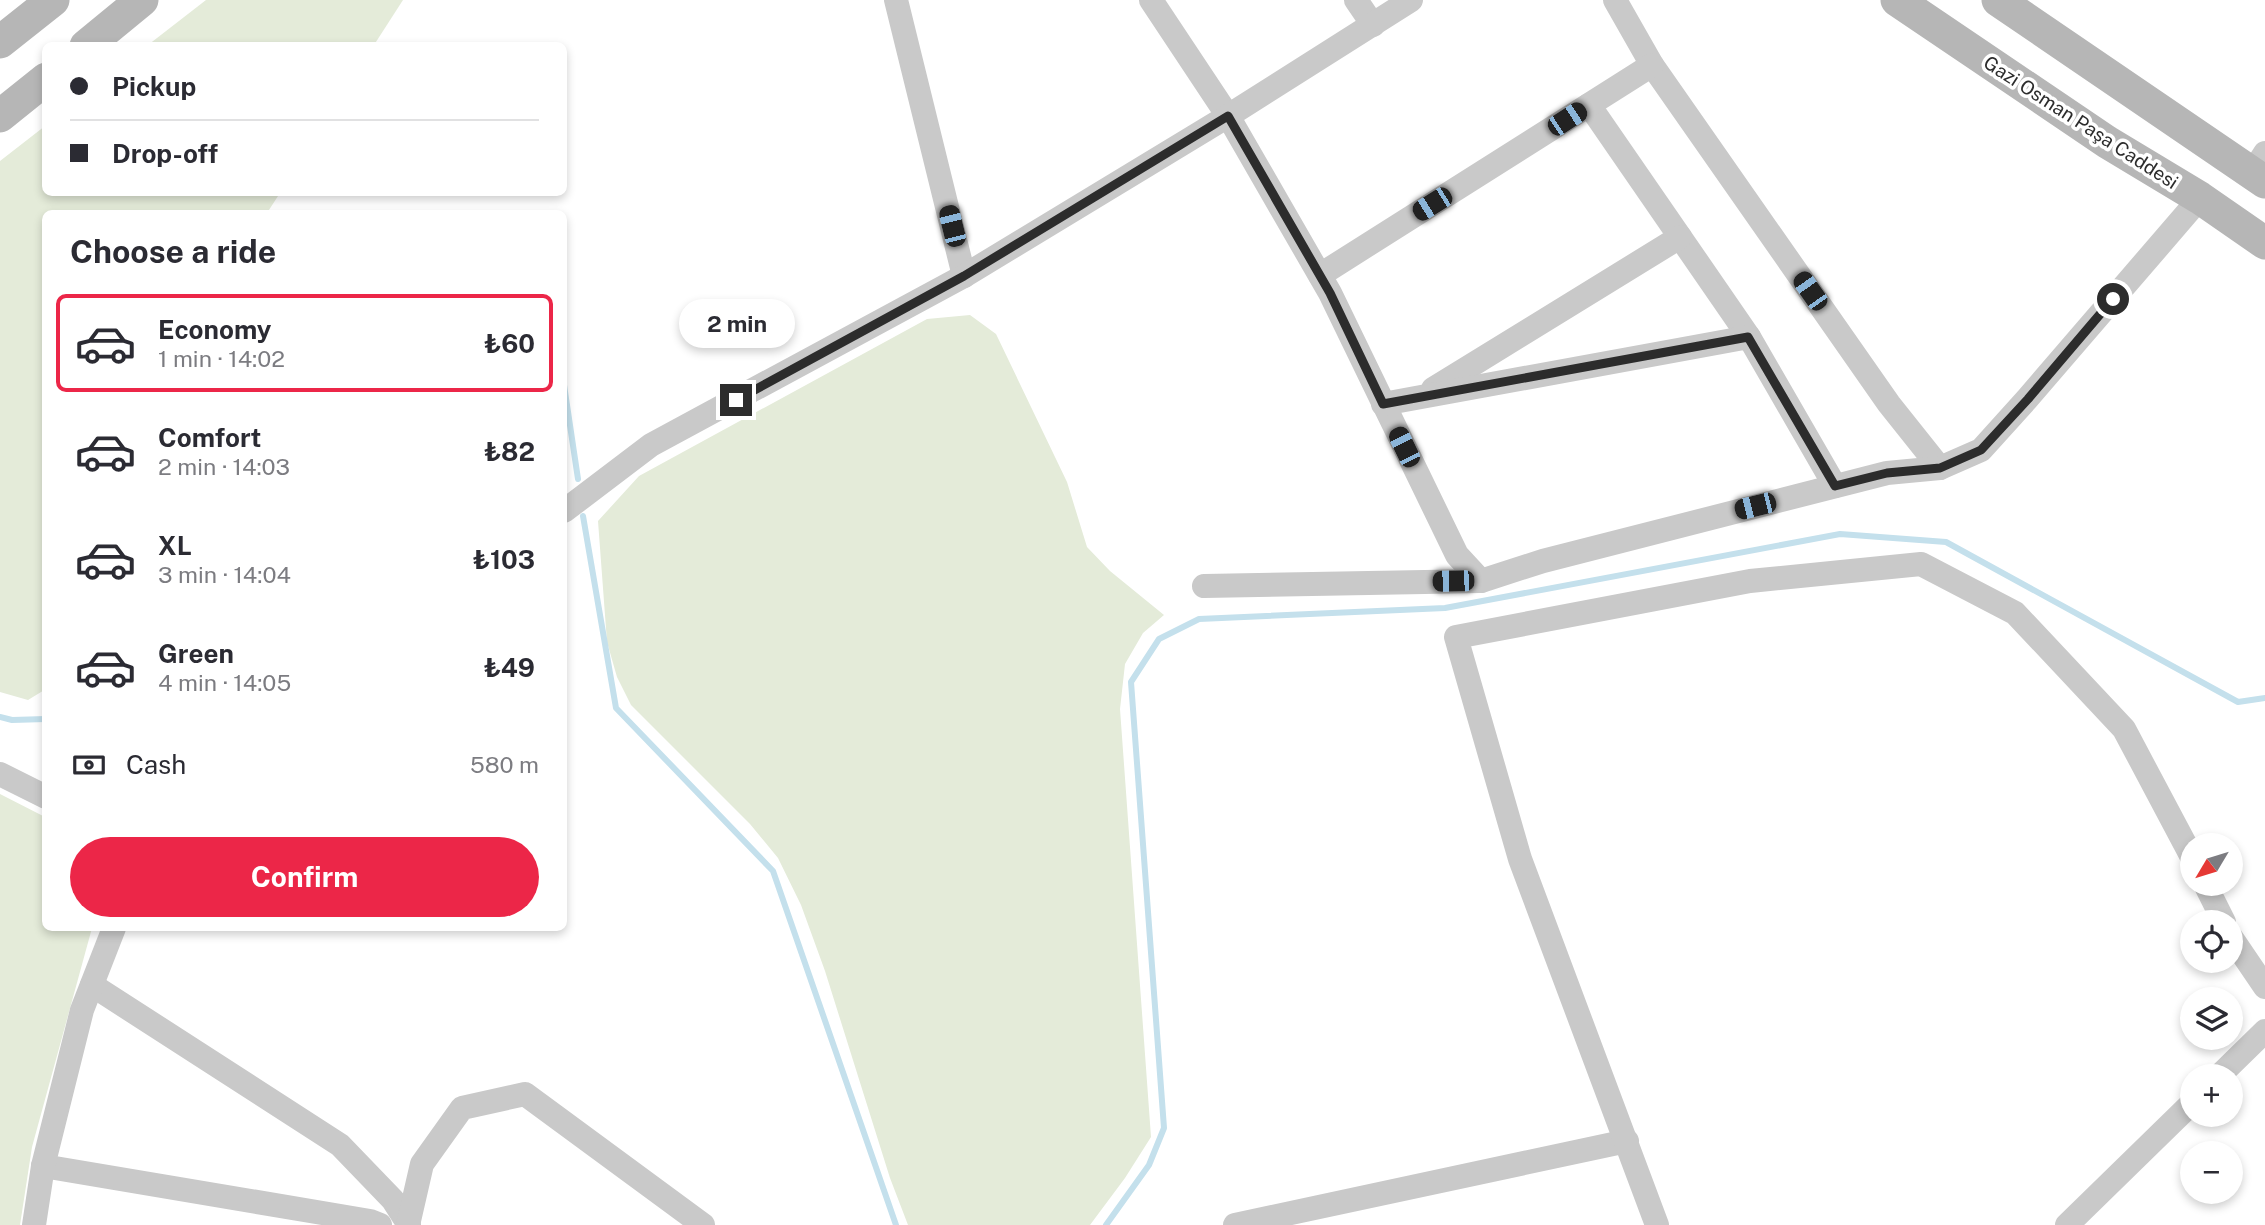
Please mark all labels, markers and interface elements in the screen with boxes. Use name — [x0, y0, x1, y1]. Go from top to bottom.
street label: Gazi Osman Paşa Caddesi — [1980, 51, 2182, 193]
text: Pickup — [112, 71, 196, 102]
car — [1544, 99, 1591, 139]
text: Drop-off — [112, 138, 218, 169]
car — [1409, 184, 1456, 224]
car — [937, 203, 968, 249]
text: Choose a ride — [70, 233, 276, 270]
car — [1790, 268, 1831, 314]
route start — [2097, 283, 2129, 315]
callout: 2 min — [678, 298, 794, 348]
text: 2 min — [707, 310, 767, 337]
icon: car — [74, 312, 137, 375]
text: Economy — [158, 314, 271, 345]
text: ₺60 — [484, 328, 535, 359]
text: 1 min · 14:02 — [158, 345, 285, 372]
route end — [720, 384, 752, 416]
icon: car — [74, 420, 137, 483]
text: Comfort — [158, 422, 261, 453]
car — [1386, 424, 1423, 470]
text: ₺82 — [484, 436, 535, 467]
text: 2 min · 14:03 — [158, 453, 290, 480]
car — [1733, 491, 1778, 521]
icon: car — [74, 528, 137, 591]
text: XL — [158, 530, 192, 561]
text: ₺103 — [473, 544, 535, 575]
text: 3 min · 14:04 — [158, 561, 291, 588]
car — [1432, 570, 1475, 592]
icon: car — [74, 636, 137, 699]
text: Green — [158, 638, 234, 669]
text: ₺49 — [484, 652, 535, 683]
text: 4 min · 14:05 — [158, 669, 291, 696]
icon: cash — [70, 746, 108, 784]
text: Cash — [126, 749, 186, 780]
text: 580 m — [470, 751, 539, 778]
north arrow — [2180, 833, 2244, 896]
map controls — [2180, 833, 2243, 1204]
button: Confirm — [70, 837, 539, 917]
button: locate — [2180, 910, 2243, 973]
button: layers — [2180, 987, 2243, 1050]
button: + — [2180, 1064, 2243, 1127]
button: − — [2180, 1141, 2243, 1204]

